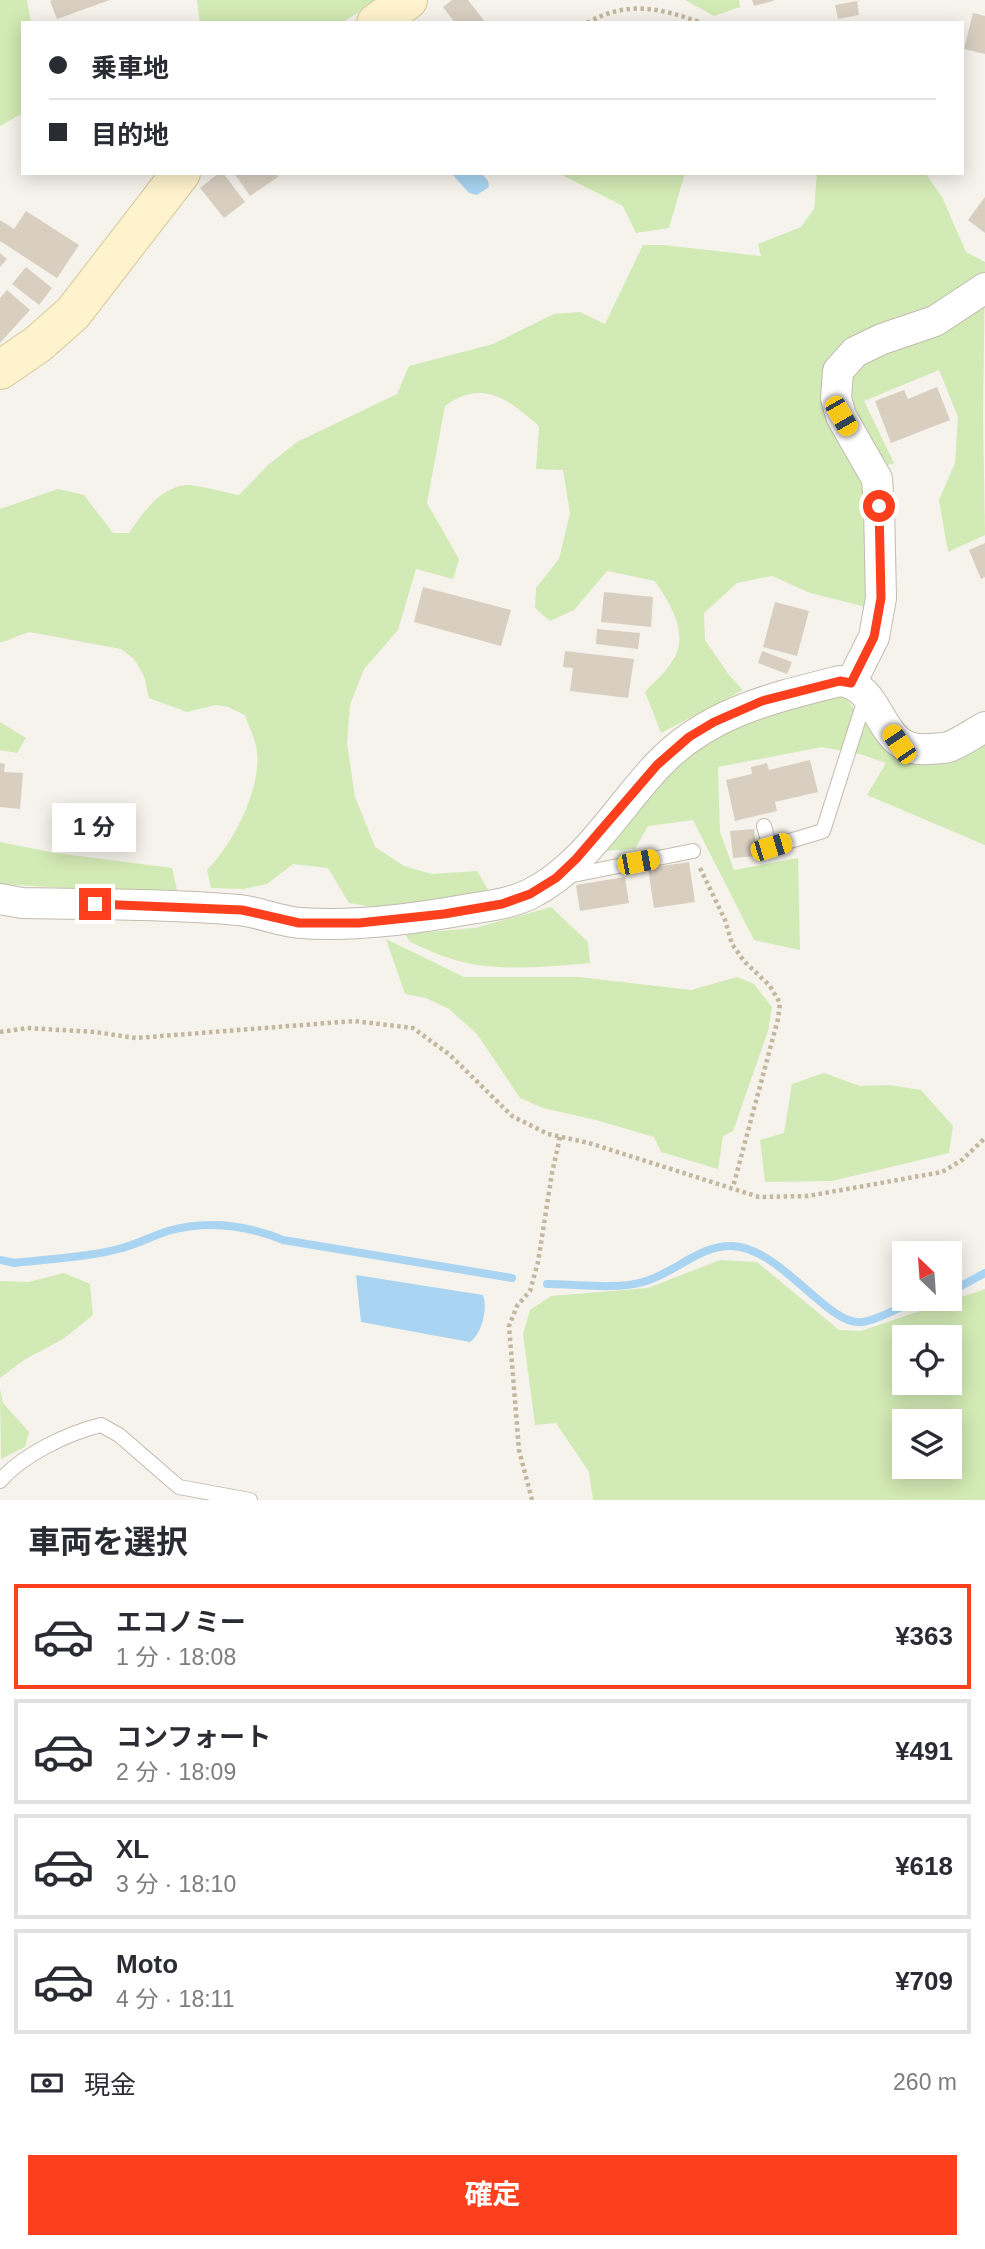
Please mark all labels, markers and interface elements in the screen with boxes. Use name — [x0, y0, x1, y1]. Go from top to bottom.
text: 乗車地 — [91, 53, 169, 83]
text: 目的地 — [91, 120, 169, 150]
car — [822, 393, 861, 439]
route start — [863, 490, 895, 522]
car — [879, 721, 920, 767]
callout: 1 分 — [53, 802, 137, 852]
text: 1 分 — [73, 814, 115, 840]
car — [748, 831, 795, 863]
car — [616, 848, 661, 876]
route end — [79, 888, 111, 920]
north arrow — [892, 1241, 962, 1311]
map controls — [892, 1241, 962, 1479]
button: locate — [892, 1325, 962, 1395]
button: layers — [892, 1409, 962, 1479]
text: 車両を選択 — [28, 1524, 188, 1560]
icon: car — [32, 1605, 95, 1668]
text: エコノミー — [116, 1607, 246, 1637]
text: ¥363 — [895, 1621, 953, 1651]
text: 1 分 · 18:08 — [116, 1644, 236, 1670]
icon: car — [32, 1720, 95, 1783]
text: コンフォート — [116, 1722, 271, 1752]
text: ¥491 — [895, 1736, 953, 1766]
text: 2 分 · 18:09 — [116, 1759, 236, 1785]
text: XL — [116, 1834, 149, 1864]
icon: car — [32, 1835, 95, 1898]
text: ¥618 — [895, 1851, 953, 1881]
text: 3 分 · 18:10 — [116, 1871, 236, 1897]
text: Moto — [116, 1949, 178, 1979]
icon: car — [32, 1950, 95, 2013]
text: ¥709 — [895, 1966, 953, 1996]
text: 4 分 · 18:11 — [116, 1986, 234, 2012]
icon: cash — [28, 2064, 66, 2102]
text: 260 m — [893, 2069, 957, 2095]
text: 現金 — [84, 2070, 136, 2100]
button: 確定 — [28, 2155, 957, 2235]

